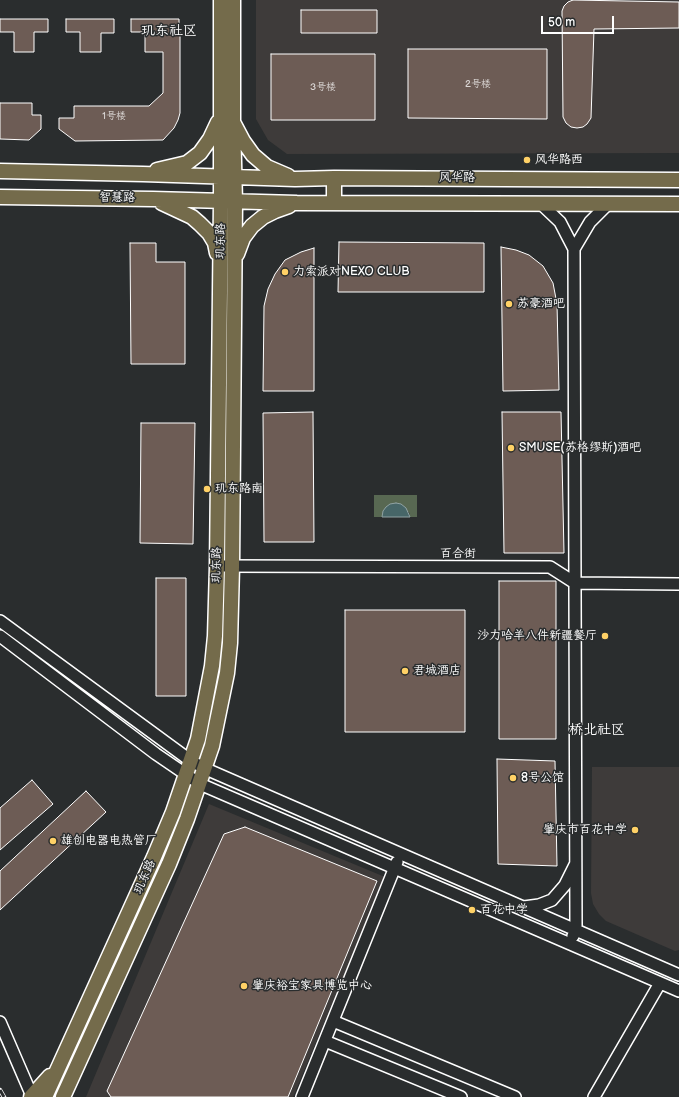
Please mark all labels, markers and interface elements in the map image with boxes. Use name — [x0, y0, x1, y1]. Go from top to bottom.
scale bar — [543, 8, 616, 34]
text: 50 m — [548, 15, 575, 30]
district label: 玑东社区 — [141, 23, 197, 39]
house number: 2号楼 — [465, 78, 491, 90]
house number: 3号楼 — [310, 81, 336, 93]
house number: 1号楼 — [102, 110, 126, 122]
place label: 风华路西 — [535, 153, 583, 167]
marker: 风华路西 — [522, 155, 532, 165]
street label: 风华路 — [439, 171, 475, 185]
street label: 智慧路 — [99, 190, 135, 206]
street label: 玑东路 — [213, 223, 229, 259]
place label: 力索派对NEXO CLUB — [293, 265, 409, 279]
marker: 力索派对NEXO CLUB — [280, 267, 290, 277]
place label: 苏豪酒吧 — [517, 297, 565, 311]
marker: 苏豪酒吧 — [504, 299, 514, 309]
place label: SMUSE(苏格缪斯)酒吧 — [519, 441, 641, 455]
marker: SMUSE(苏格缪斯)酒吧 — [506, 443, 516, 453]
place label: 玑东路南 — [215, 482, 263, 496]
marker: 玑东路南 — [202, 484, 212, 494]
street label: 玑东路 — [209, 547, 225, 583]
street label: 百合街 — [440, 547, 476, 561]
place label: 沙力哈羊八件新疆餐厅 — [477, 629, 597, 643]
marker: 沙力哈羊八件新疆餐厅 — [600, 631, 610, 641]
place label: 君城酒店 — [413, 664, 461, 678]
marker: 君城酒店 — [400, 666, 410, 676]
district label: 桥北社区 — [569, 722, 625, 738]
place label: 8号公馆 — [521, 771, 564, 785]
marker: 8号公馆 — [508, 773, 518, 783]
place label: 肇庆市百花中学 — [543, 823, 627, 837]
marker: 肇庆市百花中学 — [630, 825, 640, 835]
place label: 雄创电器电热管厂 — [61, 834, 157, 848]
marker: 雄创电器电热管厂 — [48, 836, 58, 846]
street label: 玑东路 — [131, 858, 159, 896]
place label: 百花中学 — [480, 903, 528, 917]
marker: 百花中学 — [467, 905, 477, 915]
place label: 肇庆裕宝家具博览中心 — [252, 979, 372, 993]
marker: 肇庆裕宝家具博览中心 — [239, 981, 249, 991]

